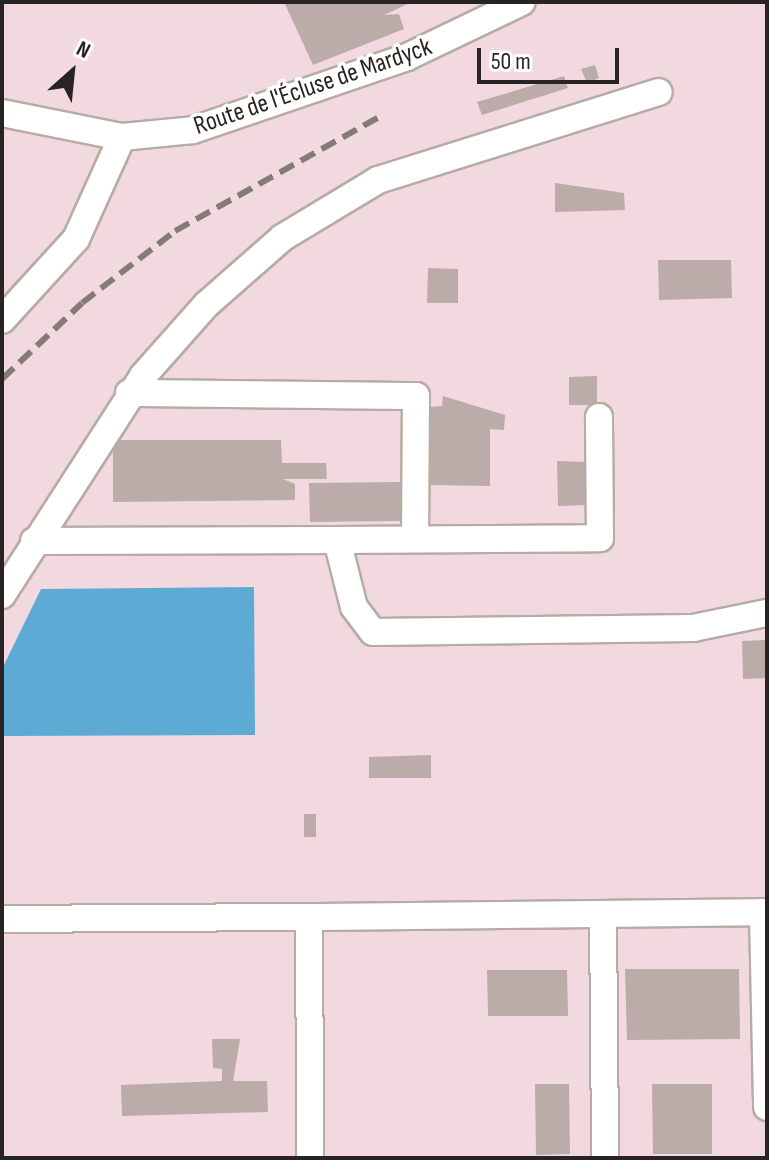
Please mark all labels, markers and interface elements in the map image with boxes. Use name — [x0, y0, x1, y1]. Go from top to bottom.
north arrow — [32, 32, 112, 112]
street label: Route de l'Écluse de Mardyck — [190, 32, 436, 142]
scale bar — [481, 32, 623, 82]
text: N — [72, 35, 94, 65]
text: 50 m — [491, 47, 531, 76]

